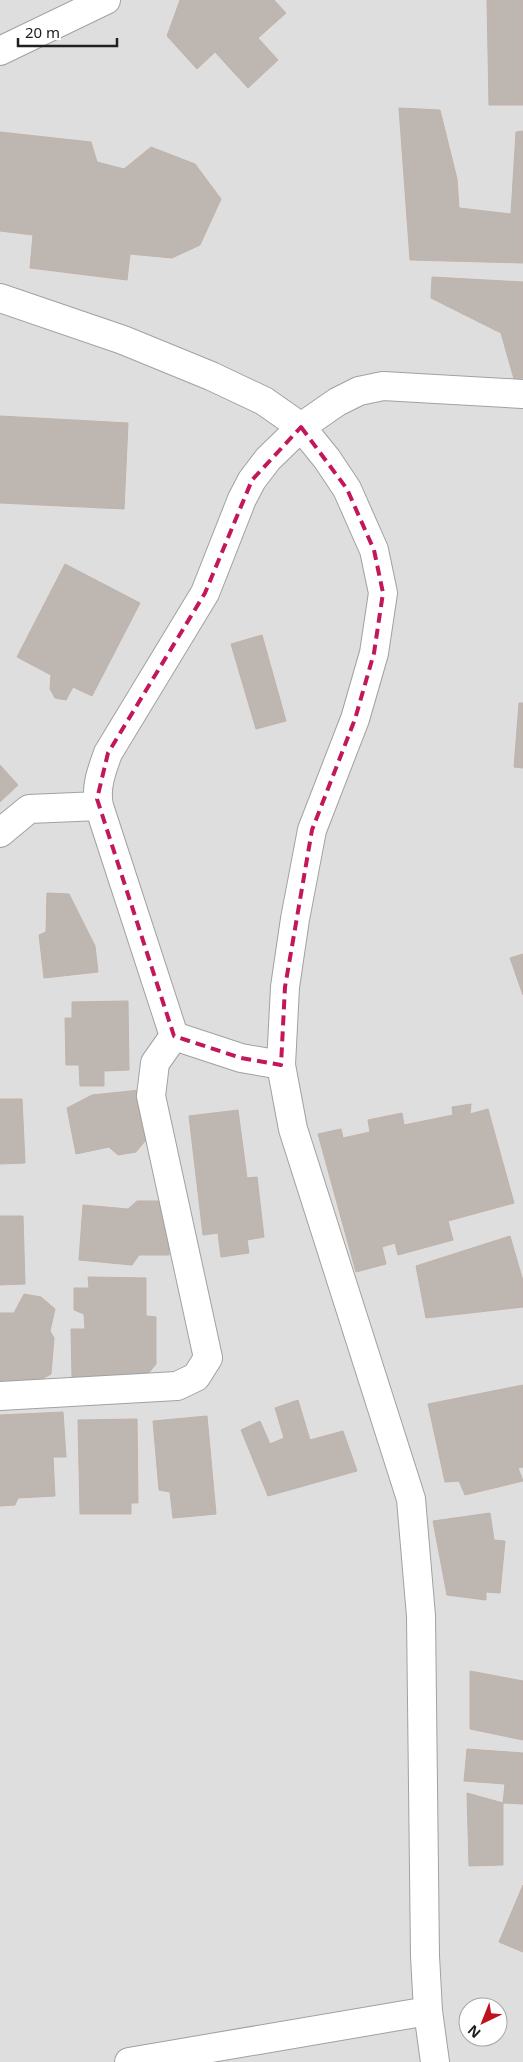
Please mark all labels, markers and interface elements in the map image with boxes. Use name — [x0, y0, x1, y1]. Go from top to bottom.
scale bar — [18, 15, 116, 47]
text: 20 m — [25, 22, 60, 42]
north arrow — [458, 1997, 508, 2047]
text: N — [463, 2021, 484, 2043]

